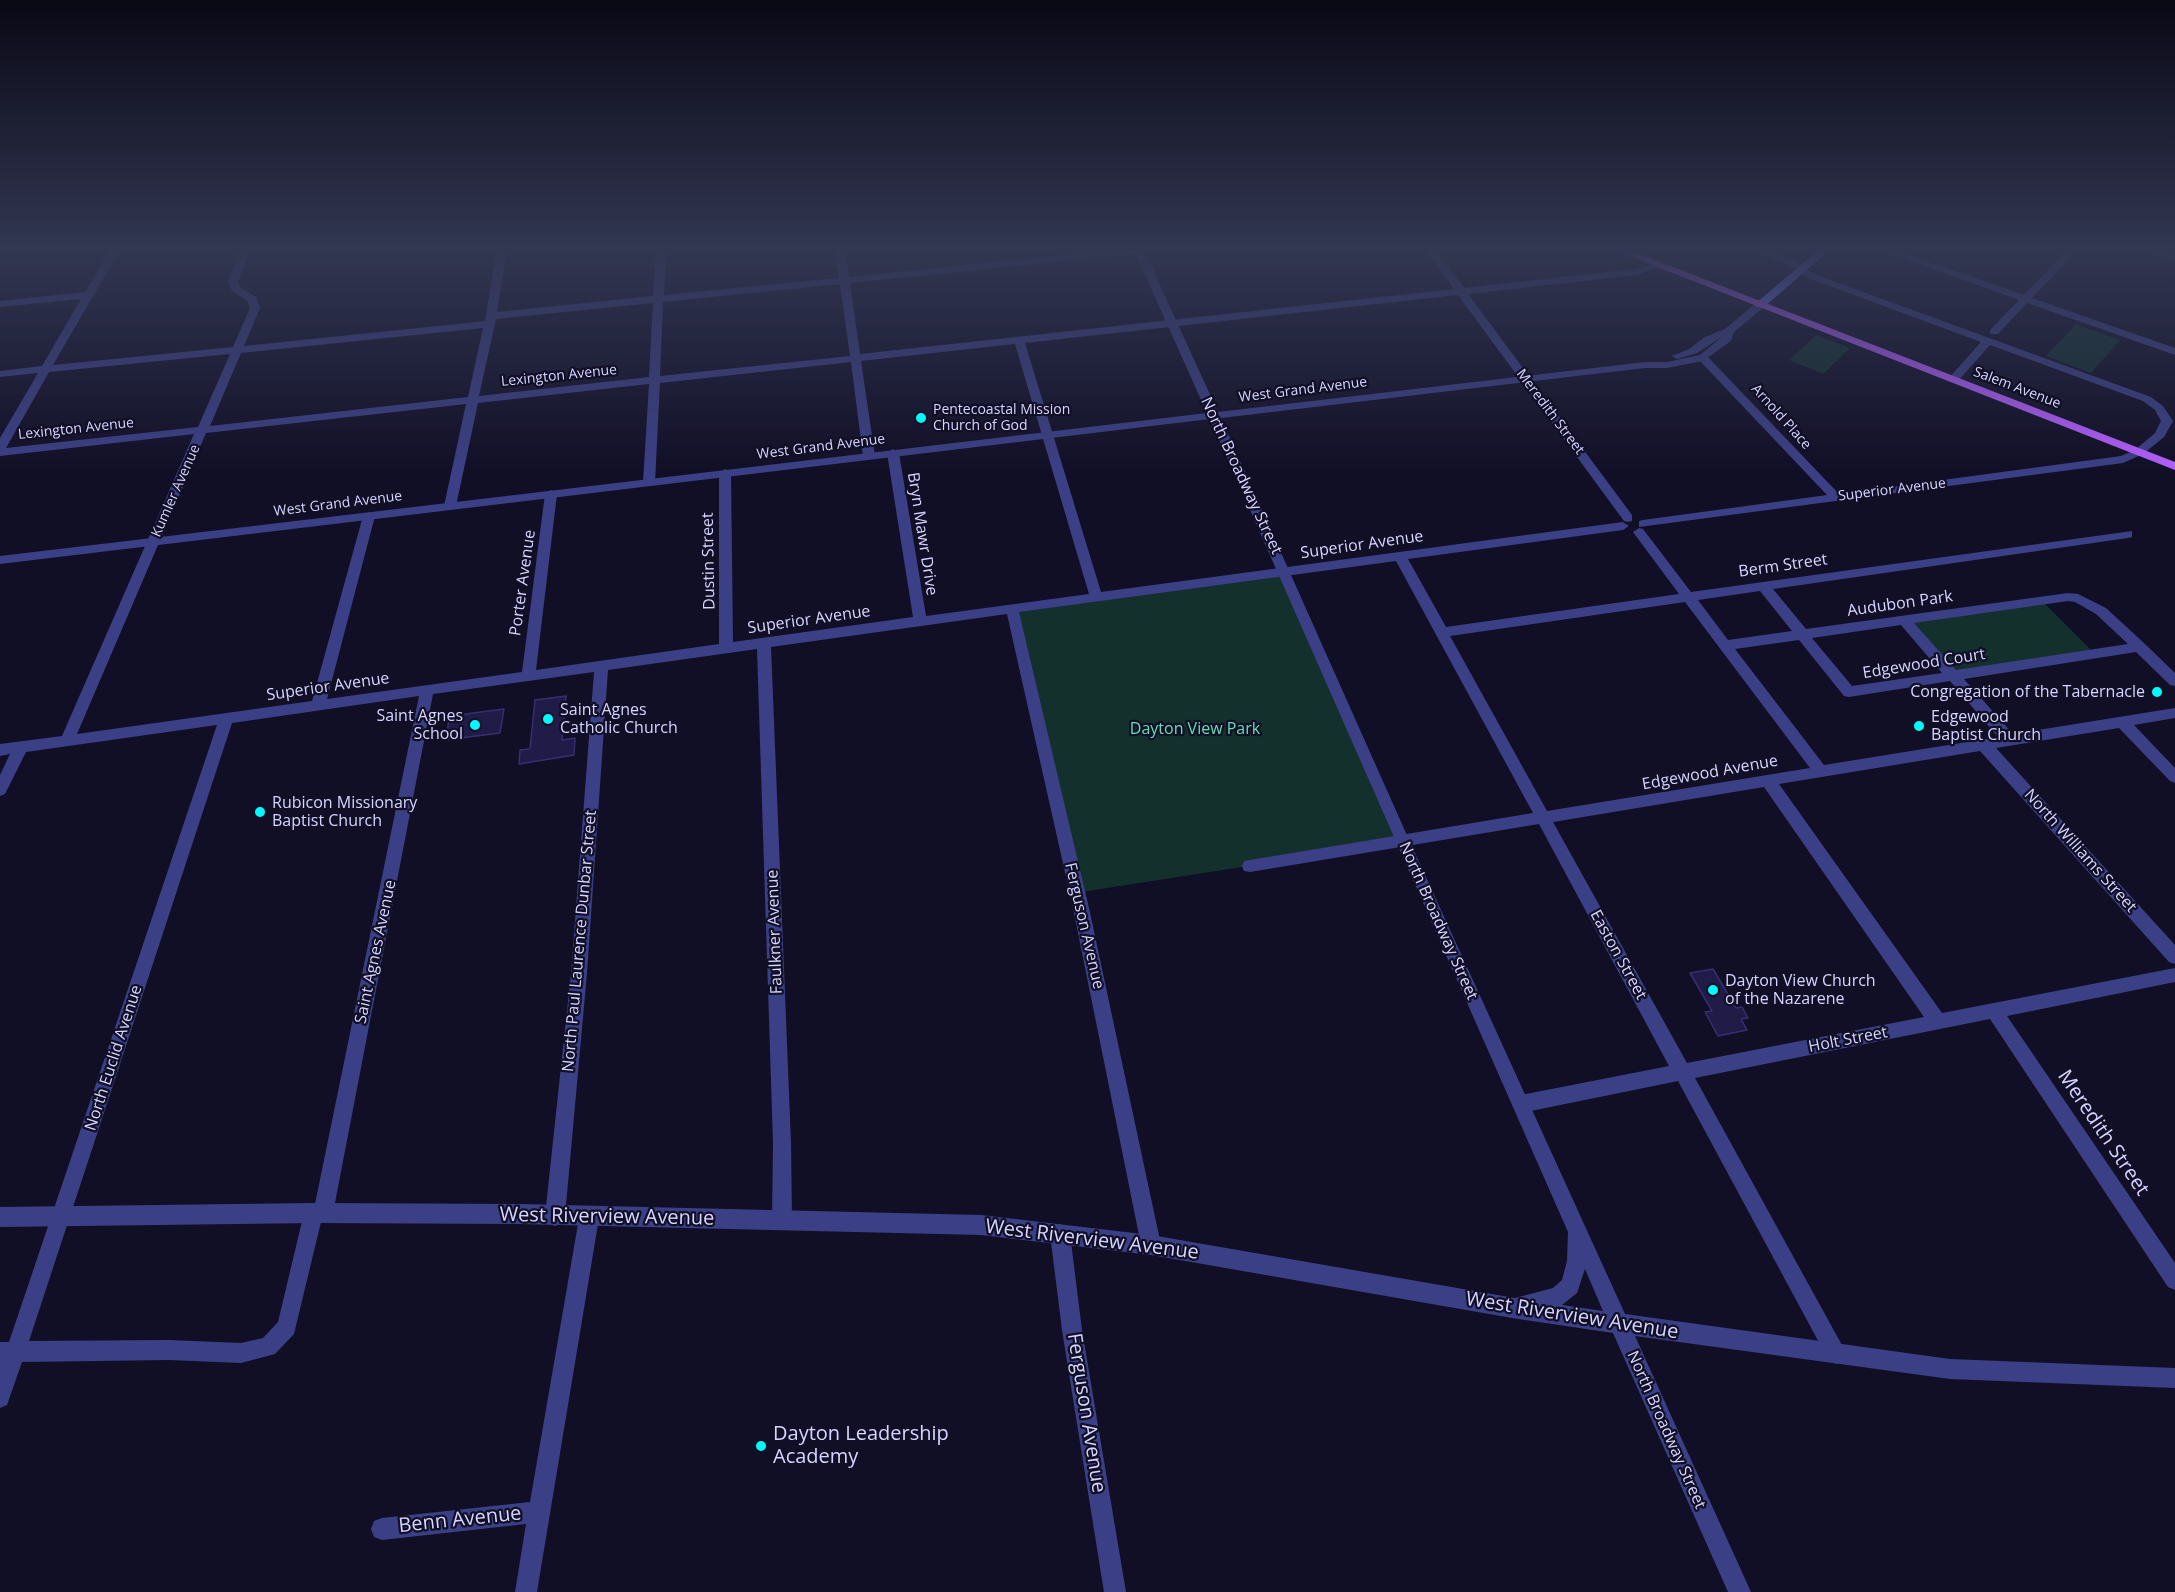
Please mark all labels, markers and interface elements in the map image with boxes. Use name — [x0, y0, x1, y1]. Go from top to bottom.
street label: Lexington Avenue — [500, 362, 618, 390]
street label: Salem Avenue — [1971, 364, 2063, 412]
street label: Meredith Street — [1512, 366, 1588, 458]
street label: West Grand Avenue — [1238, 374, 1368, 406]
street label: Arnold Place — [1747, 381, 1815, 453]
street label: North Broadway Street — [1196, 394, 1286, 558]
place label: Pentecoastal Mission Church of God — [933, 402, 1070, 434]
marker: Pentecoastal Mission Church of God — [914, 411, 928, 425]
street label: Lexington Avenue — [17, 415, 135, 443]
street label: West Grand Avenue — [756, 431, 886, 463]
street label: Kumler Avenue — [148, 442, 204, 540]
street label: Bryn Mawr Drive — [903, 471, 941, 597]
street label: Superior Avenue — [1837, 475, 1947, 505]
street label: West Grand Avenue — [273, 488, 403, 520]
street label: Dustin Street — [699, 512, 719, 610]
street label: Superior Avenue — [1299, 527, 1425, 563]
street label: Porter Avenue — [506, 529, 540, 637]
street label: Berm Street — [1737, 550, 1829, 582]
street label: Audubon Park — [1846, 587, 1954, 621]
street label: Superior Avenue — [746, 602, 872, 638]
street label: Edgewood Court — [1861, 645, 1987, 683]
street label: Superior Avenue — [265, 669, 391, 705]
place label: Congregation of the Tabernacle — [1910, 682, 2145, 702]
marker: Congregation of the Tabernacle — [2150, 685, 2164, 699]
place label: Saint Agnes Catholic Church — [560, 700, 678, 738]
place label: Saint Agnes School — [376, 706, 463, 744]
place label: Edgewood Baptist Church — [1931, 707, 2041, 745]
marker: Saint Agnes Catholic Church — [541, 712, 555, 726]
marker: Saint Agnes School — [468, 718, 482, 732]
park label: Dayton View Park — [1130, 719, 1260, 739]
marker: Edgewood Baptist Church — [1912, 719, 1926, 733]
street label: Edgewood Avenue — [1641, 752, 1779, 794]
street label: North Williams Street — [2020, 786, 2140, 916]
place label: Rubicon Missionary Baptist Church — [272, 793, 417, 831]
marker: Rubicon Missionary Baptist Church — [253, 805, 267, 819]
street label: North Paul Laurence Dunbar Street — [559, 809, 601, 1073]
street label: North Broadway Street — [1394, 839, 1482, 1003]
street label: Ferguson Avenue — [1060, 861, 1108, 991]
street label: Faulkner Avenue — [763, 869, 787, 995]
street label: Saint Agnes Avenue — [351, 878, 401, 1026]
street label: Easton Street — [1586, 907, 1650, 1003]
place label: Dayton View Church of the Nazarene — [1725, 971, 1876, 1009]
street label: North Euclid Avenue — [81, 983, 147, 1133]
marker: Dayton View Church of the Nazarene — [1706, 983, 1720, 997]
street label: Holt Street — [1807, 1023, 1889, 1057]
street label: Meredith Street — [2052, 1066, 2154, 1200]
street label: West Riverview Avenue — [499, 1203, 715, 1231]
street label: West Riverview Avenue — [984, 1215, 1200, 1265]
street label: West Riverview Avenue — [1464, 1287, 1680, 1345]
street label: Ferguson Avenue — [1062, 1331, 1110, 1495]
street label: North Broadway Street — [1622, 1348, 1710, 1512]
place label: Dayton Leadership Academy — [773, 1422, 949, 1469]
marker: Dayton Leadership Academy — [754, 1439, 768, 1453]
street label: Benn Avenue — [397, 1502, 523, 1538]

